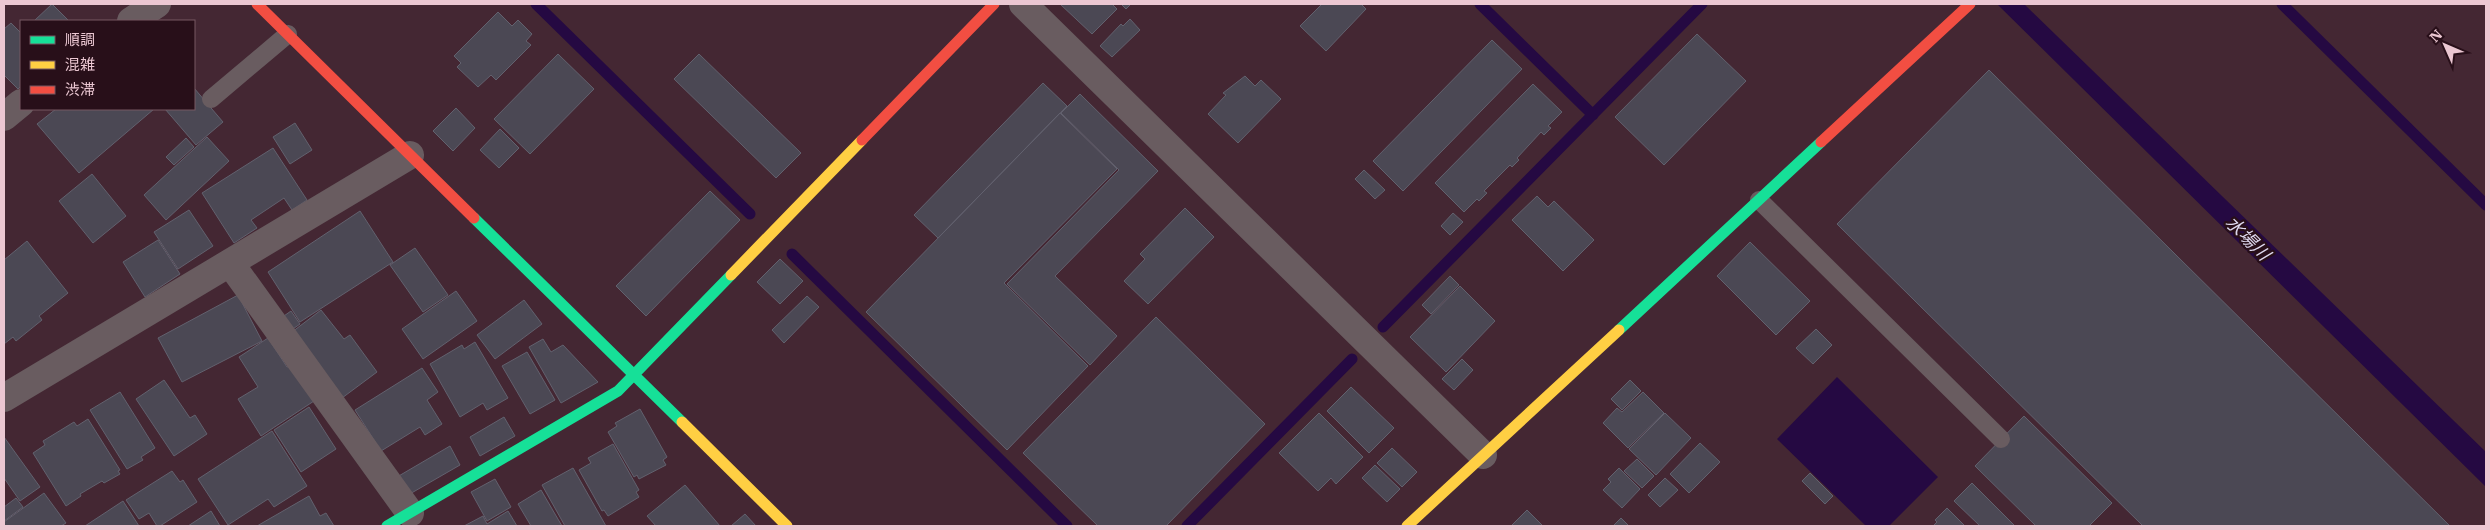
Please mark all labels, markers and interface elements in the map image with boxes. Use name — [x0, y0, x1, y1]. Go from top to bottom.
legend — [20, 20, 195, 110]
north arrow — [2420, 20, 2470, 70]
text: N — [2426, 26, 2446, 46]
text: 順調 — [65, 30, 95, 49]
text: 混雑 — [65, 55, 95, 74]
text: 渋滞 — [65, 80, 95, 99]
water label: 水場川 — [2221, 211, 2277, 267]

